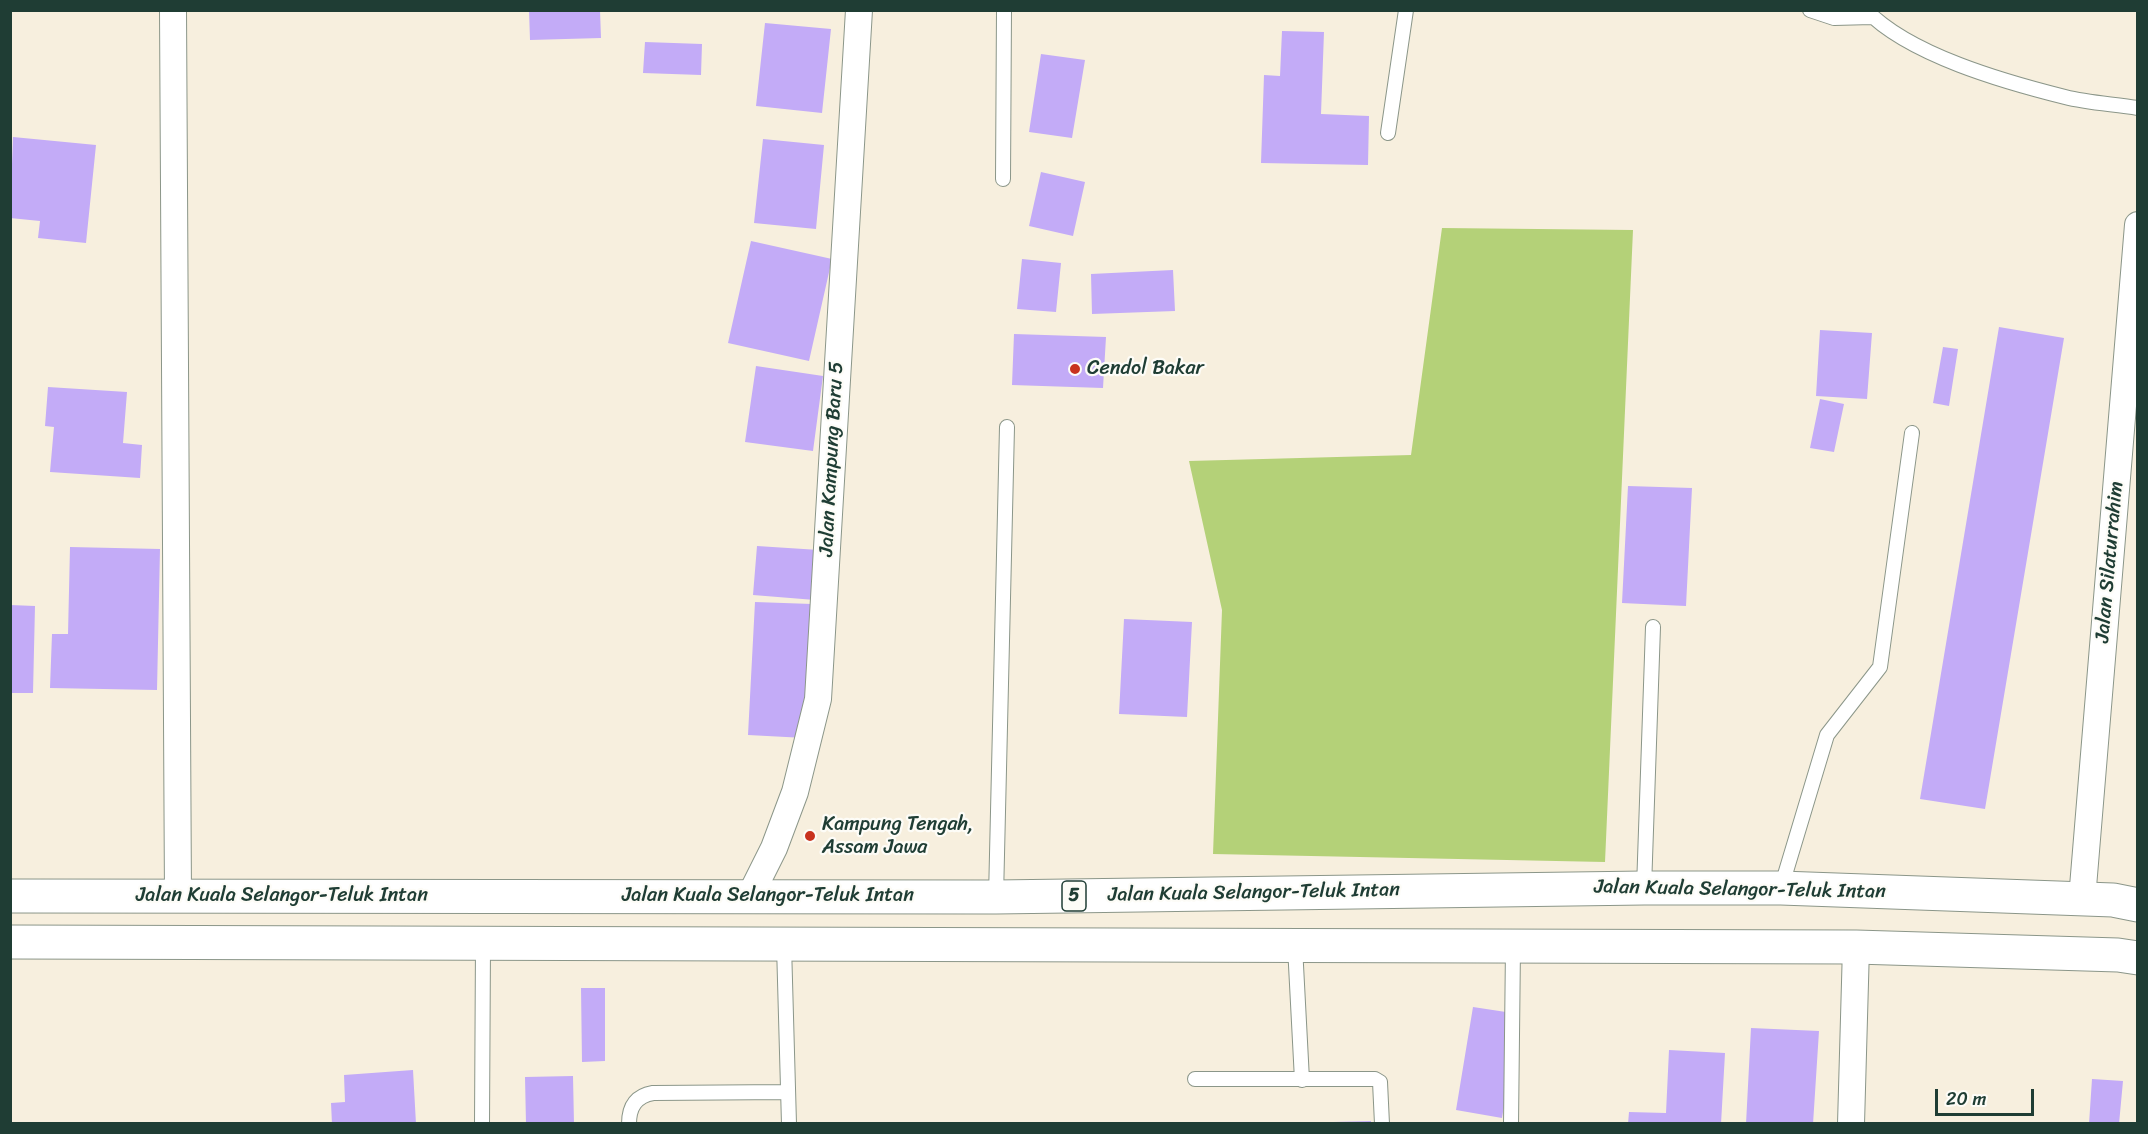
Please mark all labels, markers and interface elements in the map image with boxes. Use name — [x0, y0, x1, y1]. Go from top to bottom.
place label: Cendol Bakar — [1087, 357, 1204, 381]
street label: Jalan Kampung Baru 5 — [815, 361, 849, 557]
marker: Cendol Bakar — [1068, 362, 1082, 376]
street label: Jalan Silaturrahim — [2091, 480, 2129, 644]
place label: Kampung Tengah, Assam Jawa — [822, 813, 973, 860]
marker: Kampung Tengah, Assam Jawa — [803, 829, 817, 843]
street label: Jalan Kuala Selangor-Teluk Intan — [1594, 875, 1886, 905]
street label: Jalan Kuala Selangor-Teluk Intan — [1108, 878, 1400, 908]
road number: 5 — [1062, 881, 1086, 911]
street label: Jalan Kuala Selangor-Teluk Intan — [136, 884, 428, 908]
street label: Jalan Kuala Selangor-Teluk Intan — [622, 884, 914, 908]
scale bar — [1938, 1077, 2037, 1115]
text: 20 m — [1946, 1083, 1986, 1115]

